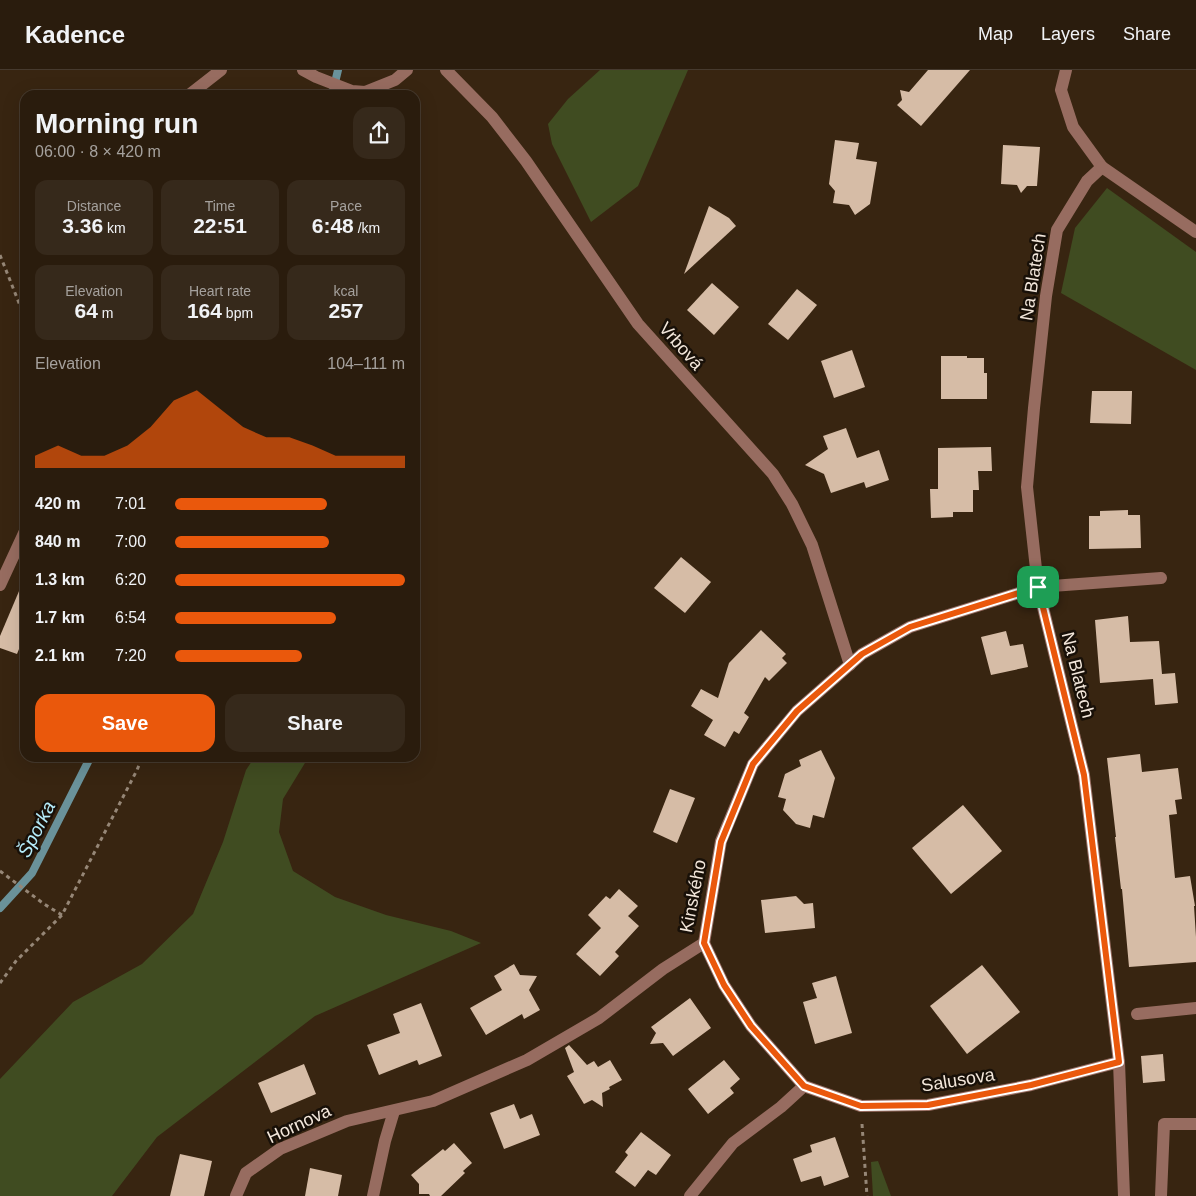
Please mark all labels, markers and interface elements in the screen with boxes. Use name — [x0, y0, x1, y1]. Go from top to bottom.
text: Kadence — [25, 21, 125, 48]
text: Map — [978, 24, 1013, 44]
text: Layers — [1041, 24, 1095, 44]
text: Share — [1123, 24, 1171, 44]
button: share — [353, 107, 405, 159]
text: Morning run — [35, 108, 198, 139]
text: 06:00 · 8 × 420 m — [35, 143, 161, 160]
text: Distance — [67, 198, 121, 214]
text: Time — [205, 198, 235, 214]
text: Pace — [330, 198, 362, 214]
text: 3.36 — [62, 214, 103, 237]
text: 22:51 — [193, 214, 247, 237]
text: 6:48 — [312, 214, 354, 237]
text: km — [103, 220, 126, 236]
text: /km — [354, 220, 380, 236]
street label: Na Blatech — [1016, 232, 1050, 322]
text: Elevation — [65, 283, 123, 299]
text: Heart rate — [189, 283, 251, 299]
text: kcal — [334, 283, 358, 299]
text: 64 — [75, 299, 98, 322]
text: 164 — [187, 299, 222, 322]
text: 257 — [328, 299, 364, 322]
text: m — [98, 305, 113, 321]
text: bpm — [222, 305, 253, 321]
street label: Vrbová — [655, 318, 708, 375]
text: Elevation — [35, 355, 101, 372]
text: 104–111 m — [327, 355, 405, 372]
text: 420 m — [35, 495, 80, 512]
text: 7:01 — [115, 495, 146, 512]
text: 840 m — [35, 533, 80, 550]
text: 7:00 — [115, 533, 146, 550]
pin — [1017, 566, 1059, 608]
text: 1.3 km — [35, 571, 85, 588]
text: 6:20 — [115, 571, 146, 588]
icon: arrive — [1024, 573, 1052, 601]
text: 1.7 km — [35, 609, 85, 626]
text: 6:54 — [115, 609, 146, 626]
street label: Na Blatech — [1058, 630, 1098, 720]
text: 2.1 km — [35, 647, 85, 664]
text: 7:20 — [115, 647, 146, 664]
button: Save — [35, 694, 215, 752]
button: Share — [225, 694, 405, 752]
water label: Šporka — [13, 798, 59, 861]
street label: Kinského — [676, 858, 710, 934]
street label: Salusova — [920, 1064, 997, 1096]
street label: Hornova — [264, 1100, 335, 1147]

